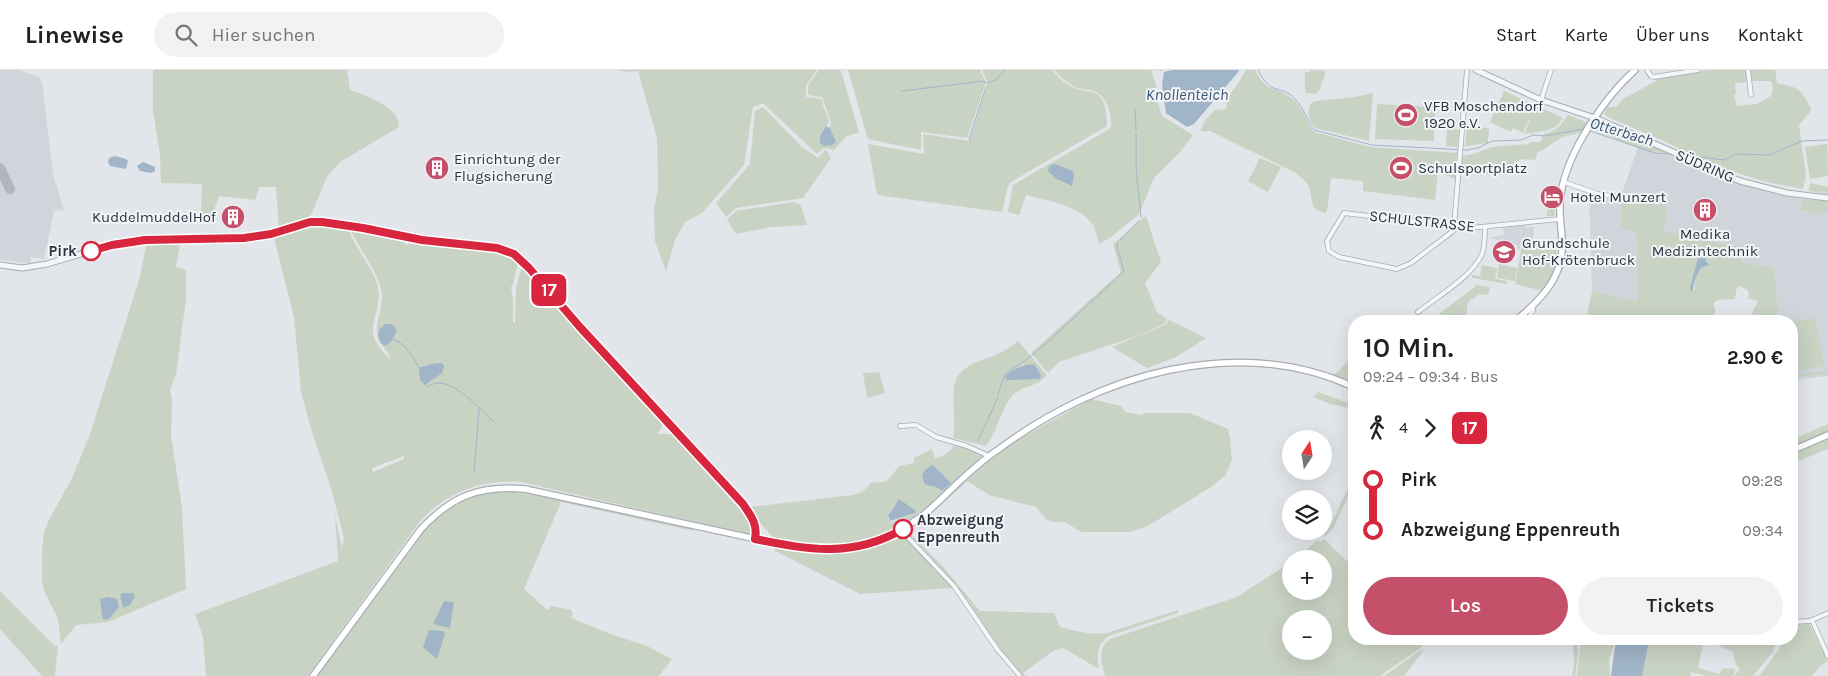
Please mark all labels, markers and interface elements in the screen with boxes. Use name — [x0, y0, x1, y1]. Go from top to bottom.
search box — [154, 12, 504, 57]
text: Linewise — [25, 21, 124, 49]
icon: search — [172, 21, 200, 49]
text: Hier suchen — [212, 24, 315, 46]
text: Start — [1496, 24, 1537, 46]
text: Karte — [1565, 24, 1608, 46]
text: Über uns — [1636, 24, 1710, 46]
text: Kontakt — [1738, 24, 1803, 46]
water label: Knollenteich — [1146, 85, 1228, 104]
place label: VFB Moschendorf 1920 e.V. — [1424, 97, 1544, 132]
sports icon: VFB Moschendorf 1920 e.V. — [1393, 102, 1419, 128]
water label: Otterbach — [1588, 113, 1656, 150]
street label: SÜDRING — [1673, 146, 1737, 186]
place label: Einrichtung der Flugsicherung — [454, 150, 561, 185]
building icon: Einrichtung der Flugsicherung — [424, 155, 450, 181]
sports icon: Schulsportplatz — [1388, 155, 1414, 181]
place label: Schulsportplatz — [1418, 159, 1527, 177]
hotel icon: Hotel Munzert — [1539, 184, 1565, 210]
place label: Hotel Munzert — [1570, 188, 1666, 206]
building icon: Medika Medizintechnik — [1692, 197, 1718, 223]
building icon: KuddelmuddelHof — [220, 204, 246, 230]
street label: SCHULSTRASSE — [1368, 207, 1476, 235]
place label: KuddelmuddelHof — [92, 208, 217, 226]
place label: Medika Medizintechnik — [1652, 225, 1758, 260]
place label: Grundschule Hof-Krötenbruck — [1522, 234, 1635, 269]
school or university icon: Grundschule Hof-Krötenbruck — [1491, 239, 1517, 265]
marker: Pirk — [81, 241, 101, 261]
place label: Pirk — [49, 242, 77, 260]
line badge: 17 — [526, 274, 572, 306]
text: 17 — [541, 279, 557, 301]
text: 10 Min. — [1363, 331, 1453, 364]
text: 2.90 € — [1727, 347, 1783, 369]
text: 09:24 – 09:34 · Bus — [1363, 367, 1498, 386]
icon: walk — [1363, 414, 1391, 442]
icon: forward — [1416, 414, 1444, 442]
text: 17 — [1462, 417, 1477, 439]
text: 4 — [1399, 418, 1408, 437]
north arrow — [1282, 430, 1332, 480]
map controls — [1282, 430, 1332, 660]
text: Pirk — [1401, 469, 1437, 491]
text: 09:28 — [1741, 471, 1783, 490]
button: layers — [1282, 490, 1332, 540]
place label: Abzweigung Eppenreuth — [917, 511, 1004, 546]
marker: Abzweigung Eppenreuth — [893, 519, 913, 539]
text: Abzweigung Eppenreuth — [1401, 519, 1620, 541]
text: 09:34 — [1742, 521, 1783, 540]
button: + — [1282, 550, 1332, 600]
button: Los — [1363, 577, 1568, 635]
button: Tickets — [1578, 577, 1783, 635]
button: − — [1282, 610, 1332, 660]

